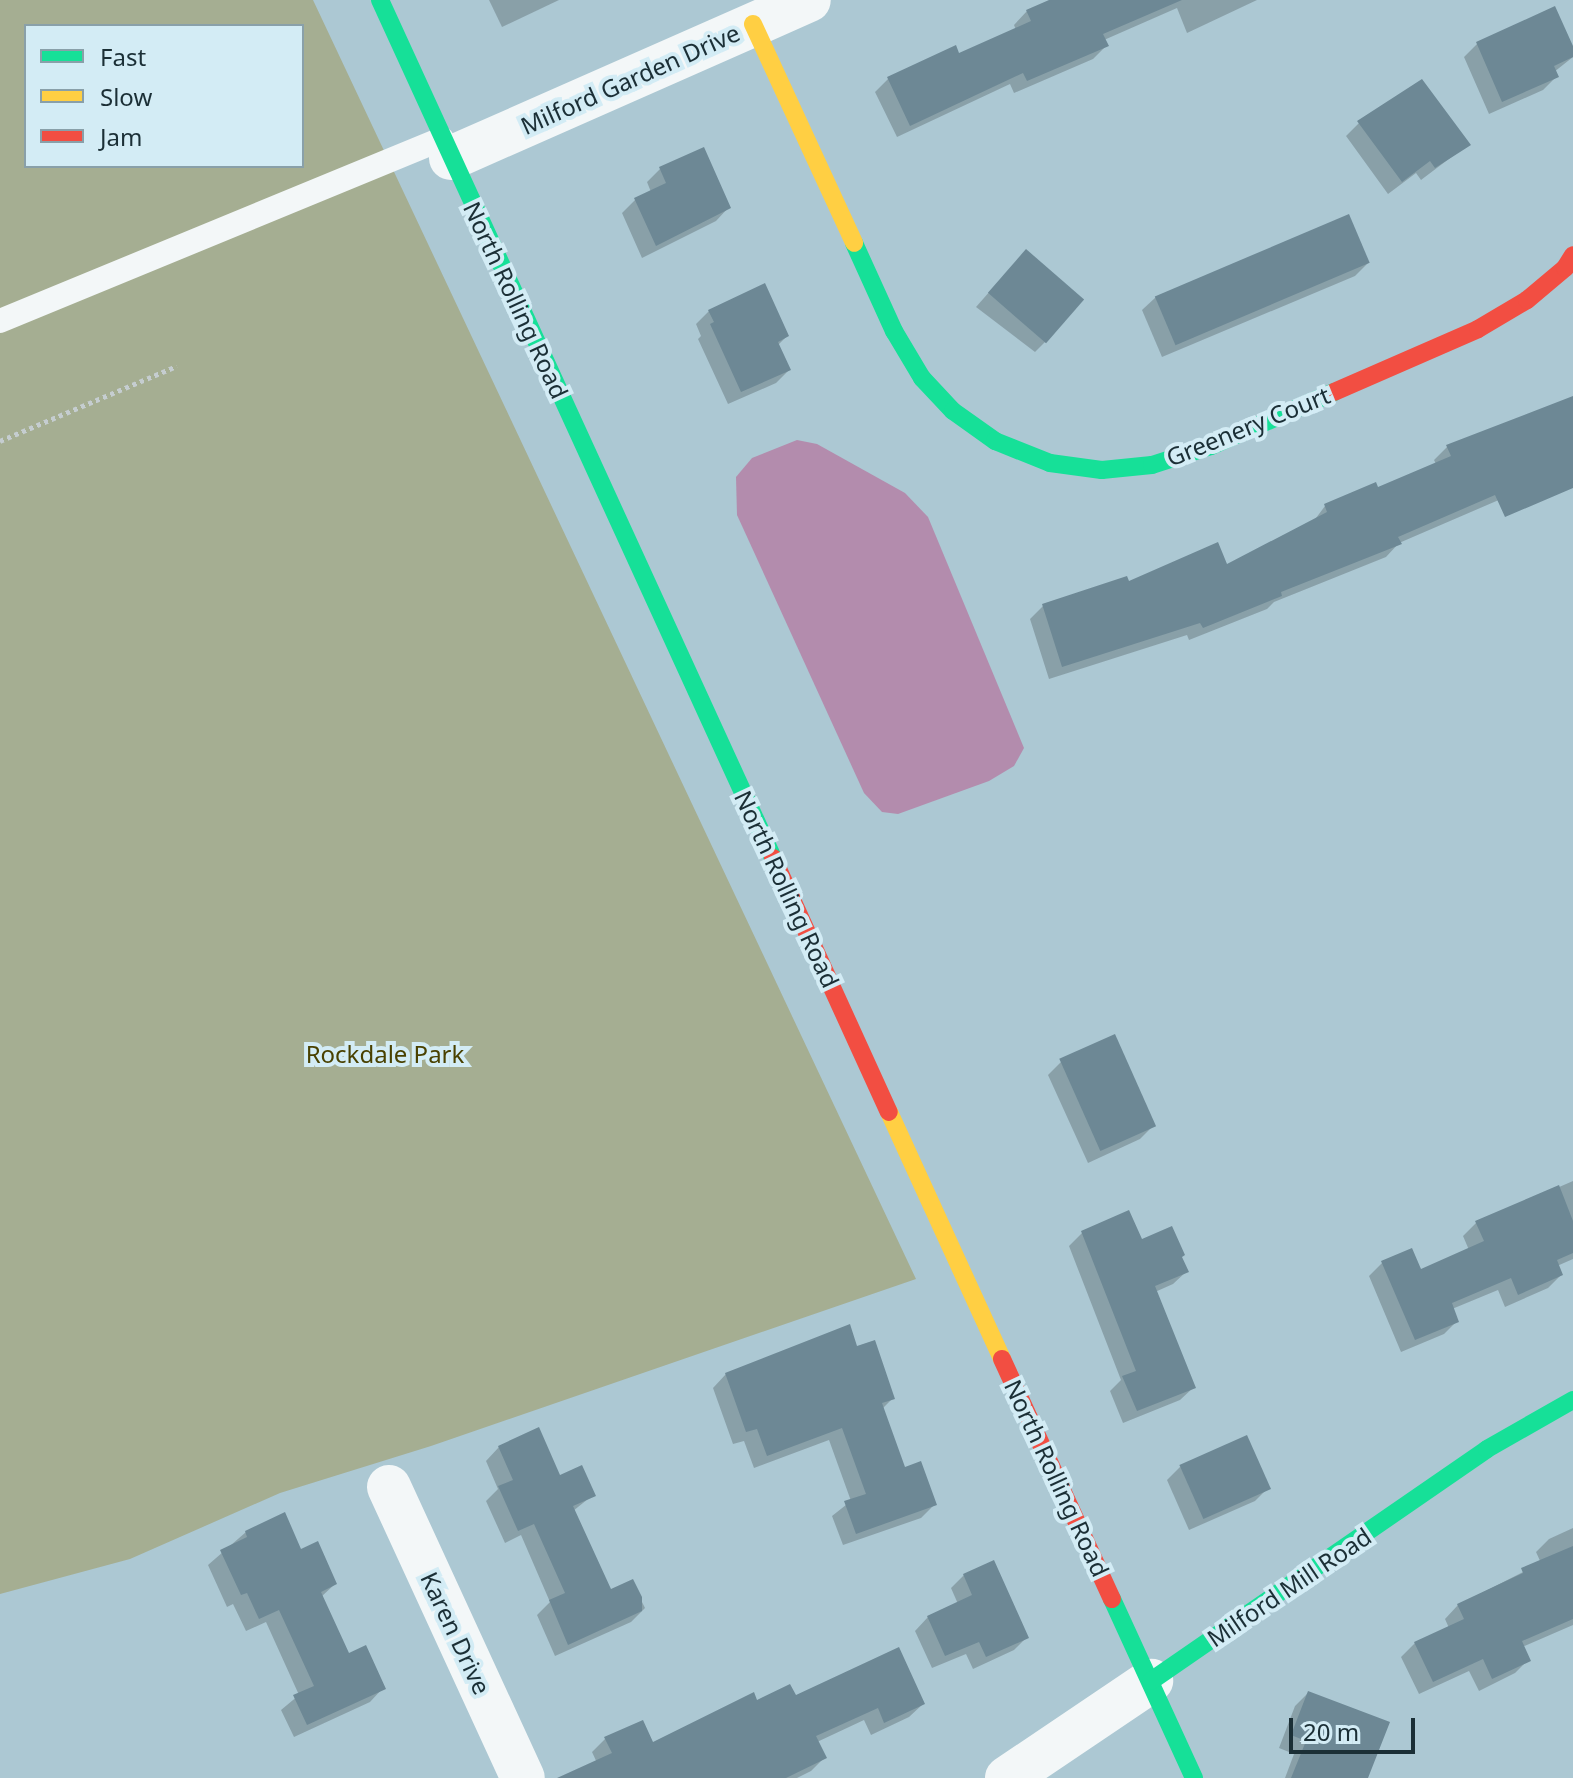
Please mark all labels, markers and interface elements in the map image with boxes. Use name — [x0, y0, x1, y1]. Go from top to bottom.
street label: Milford Garden Drive — [516, 18, 744, 140]
legend — [24, 24, 304, 168]
text: Fast — [100, 40, 146, 73]
text: Slow — [100, 80, 152, 113]
text: Jam — [100, 120, 142, 153]
street label: North Rolling Road — [458, 197, 574, 403]
street label: Greenery Court — [1162, 380, 1334, 472]
street label: North Rolling Road — [729, 786, 845, 992]
park label: Rockdale Park — [306, 1040, 464, 1068]
street label: North Rolling Road — [999, 1375, 1115, 1581]
street label: Milford Mill Road — [1202, 1521, 1376, 1653]
street label: Karen Drive — [415, 1567, 497, 1699]
scale bar — [1293, 1702, 1419, 1752]
text: 20 m — [1303, 1715, 1359, 1748]

